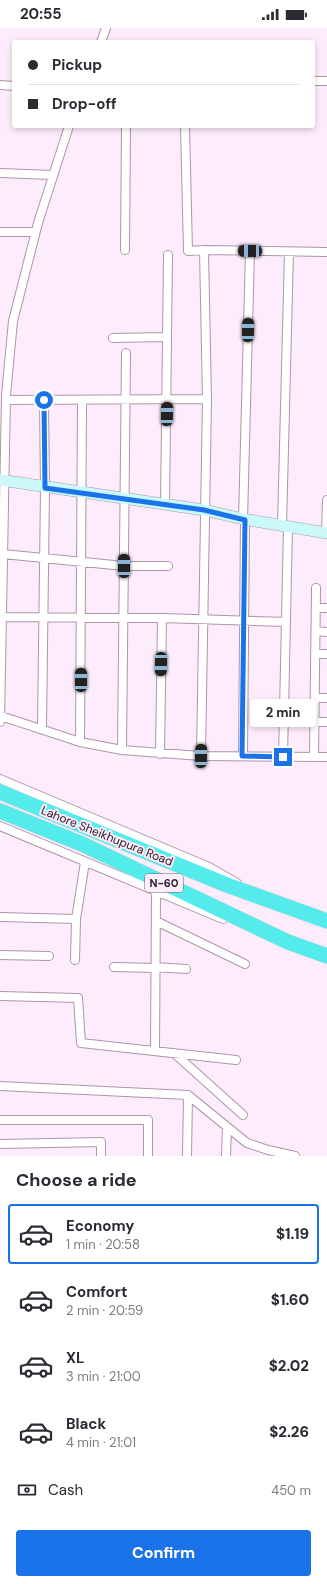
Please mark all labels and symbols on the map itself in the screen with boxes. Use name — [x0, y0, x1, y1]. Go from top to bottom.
car — [238, 245, 262, 257]
car — [242, 318, 254, 342]
route start — [35, 391, 53, 409]
car — [161, 402, 173, 426]
car — [118, 554, 130, 578]
car — [155, 652, 167, 676]
car — [75, 668, 87, 692]
callout: 2 min — [250, 699, 316, 727]
car — [195, 744, 207, 768]
route end — [274, 748, 292, 766]
street label: Lahore Sheikhupura Road — [39, 802, 175, 870]
road number: N-60 — [145, 874, 183, 892]

